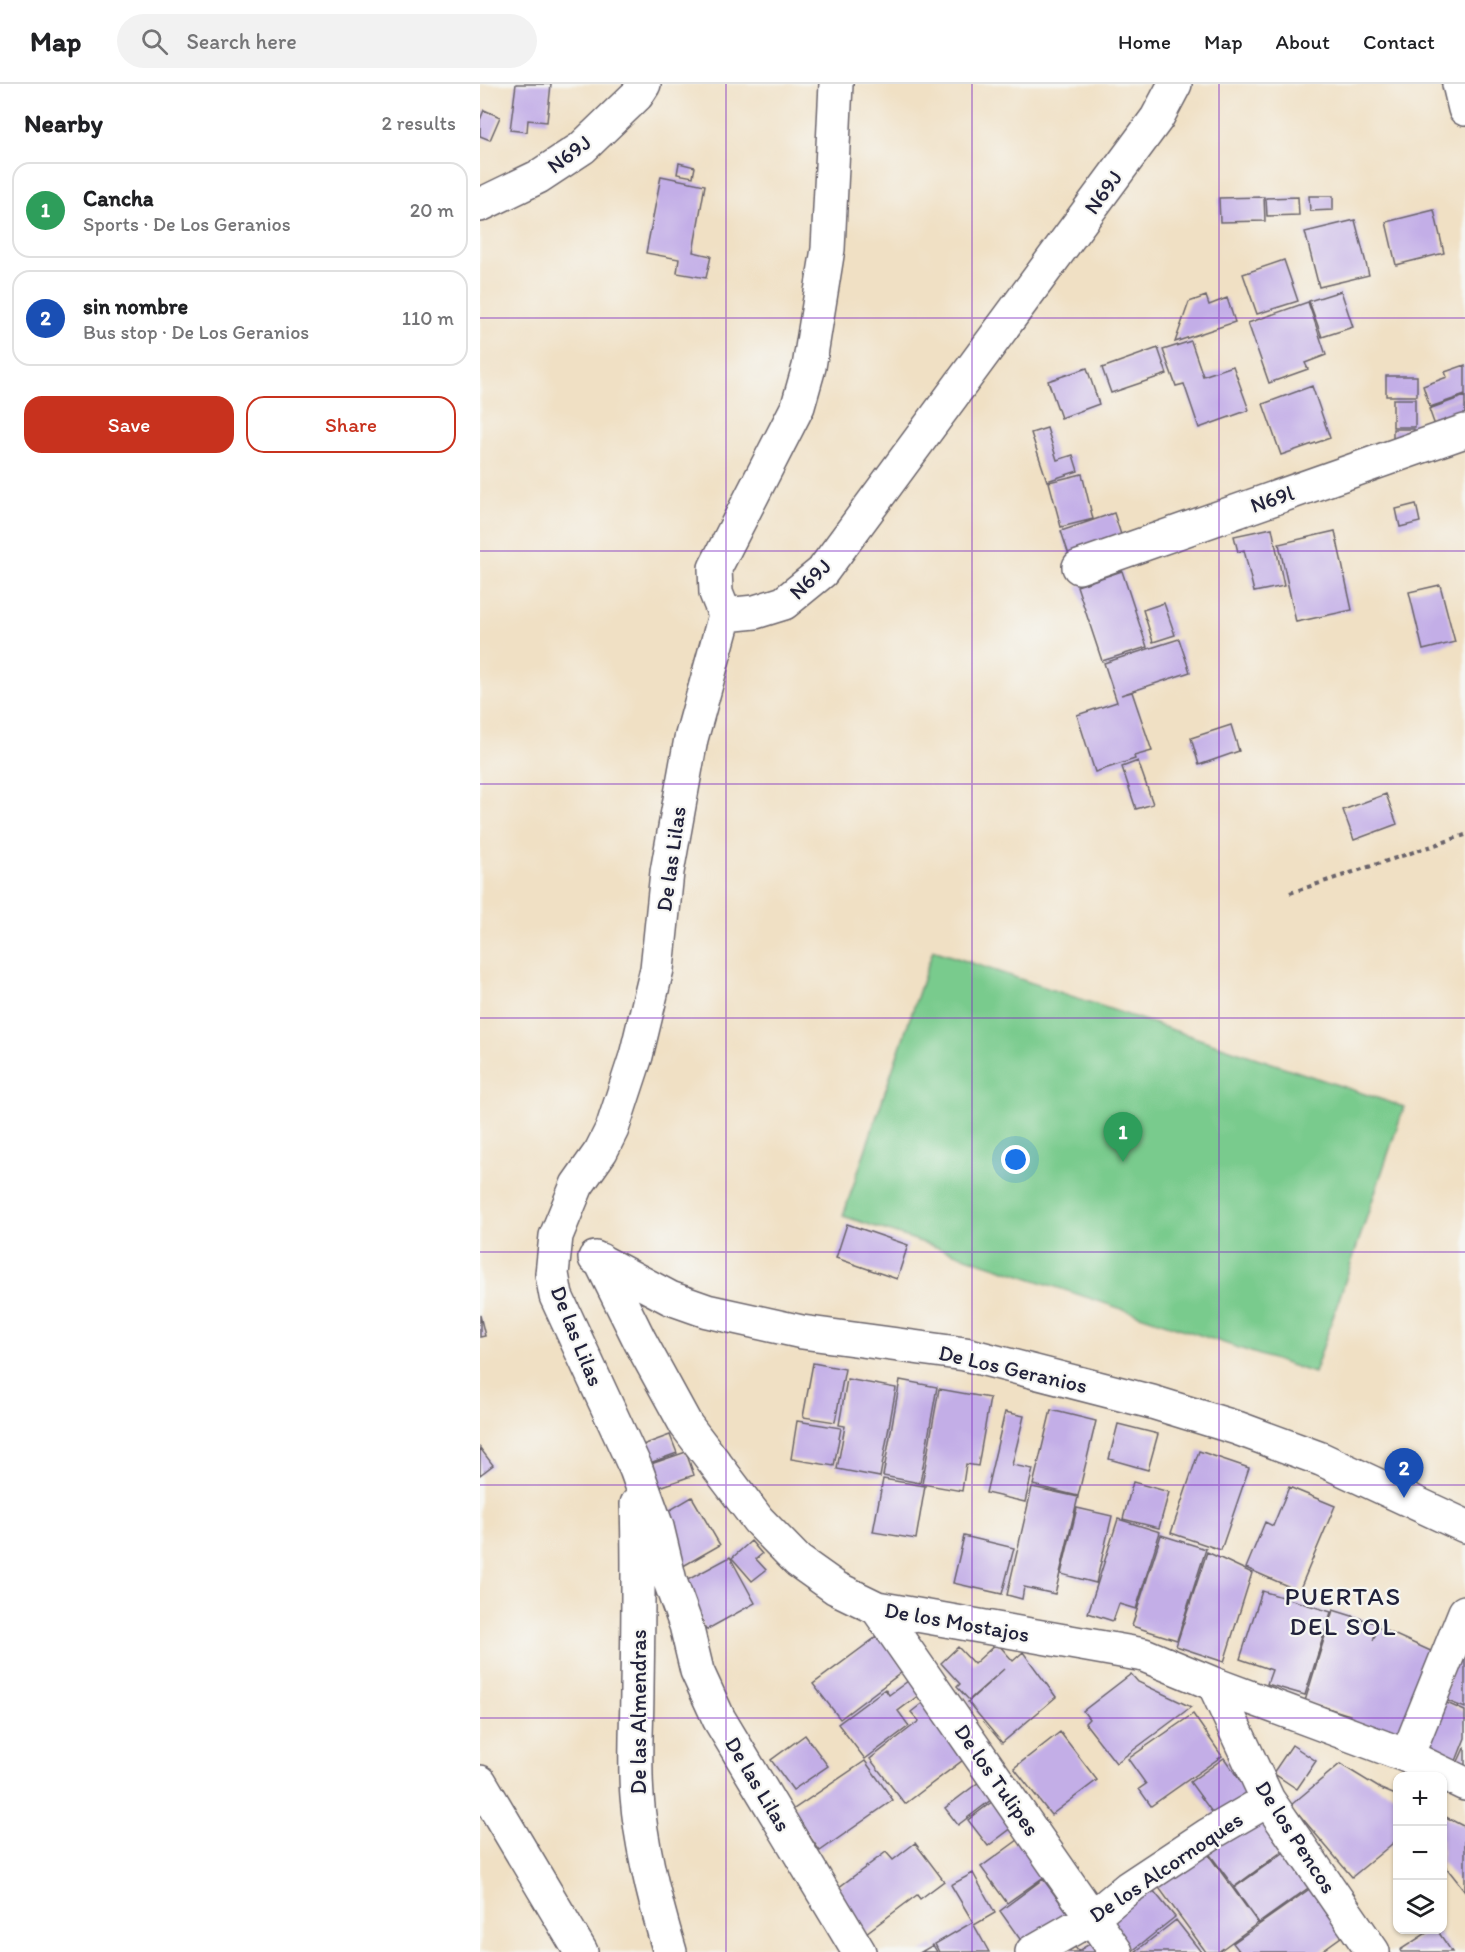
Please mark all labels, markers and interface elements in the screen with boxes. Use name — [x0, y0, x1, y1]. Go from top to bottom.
search box — [117, 14, 537, 68]
text: Map — [30, 24, 81, 58]
icon: search — [138, 25, 171, 58]
text: Search here — [186, 28, 297, 55]
text: Home — [1118, 29, 1171, 54]
text: Map — [1204, 29, 1243, 54]
text: About — [1276, 29, 1330, 54]
text: Contact — [1363, 29, 1435, 54]
text: Nearby — [24, 107, 103, 139]
text: 2 results — [382, 111, 456, 135]
street label: N69J — [542, 129, 596, 179]
street label: N69J — [1078, 165, 1128, 219]
text: Cancha — [83, 185, 154, 212]
text: 1 — [41, 198, 50, 222]
text: 20 m — [410, 198, 454, 222]
text: Sports · De Los Geranios — [83, 212, 291, 236]
text: sin nombre — [83, 293, 188, 320]
text: 2 — [40, 306, 51, 330]
text: 110 m — [402, 306, 454, 330]
text: Bus stop · De Los Geranios — [83, 320, 309, 344]
button: Save — [24, 396, 234, 453]
button: Share — [246, 396, 456, 453]
street label: N69l — [1247, 479, 1297, 519]
street label: N69J — [783, 553, 837, 605]
street label: De las Lilas — [650, 805, 692, 913]
pin: 1 — [1104, 1112, 1142, 1162]
your location — [1001, 1145, 1030, 1174]
street label: De las Lilas — [545, 1282, 609, 1390]
street label: De Los Geranios — [936, 1339, 1090, 1399]
pin: 2 — [1384, 1448, 1424, 1498]
district label: PUERTAS DEL SOL — [1284, 1580, 1402, 1642]
street label: De los Mostajos — [882, 1596, 1032, 1648]
street label: De las Almendras — [625, 1630, 652, 1794]
street label: De los Tulipes — [949, 1719, 1045, 1841]
street label: De las Lilas — [719, 1732, 797, 1836]
map controls — [1393, 1772, 1447, 1934]
button: + — [1393, 1772, 1447, 1826]
street label: De los Pencos — [1250, 1775, 1342, 1899]
street label: De los Alcornoques — [1084, 1806, 1248, 1928]
button: − — [1393, 1826, 1447, 1880]
button: layers — [1393, 1880, 1447, 1934]

